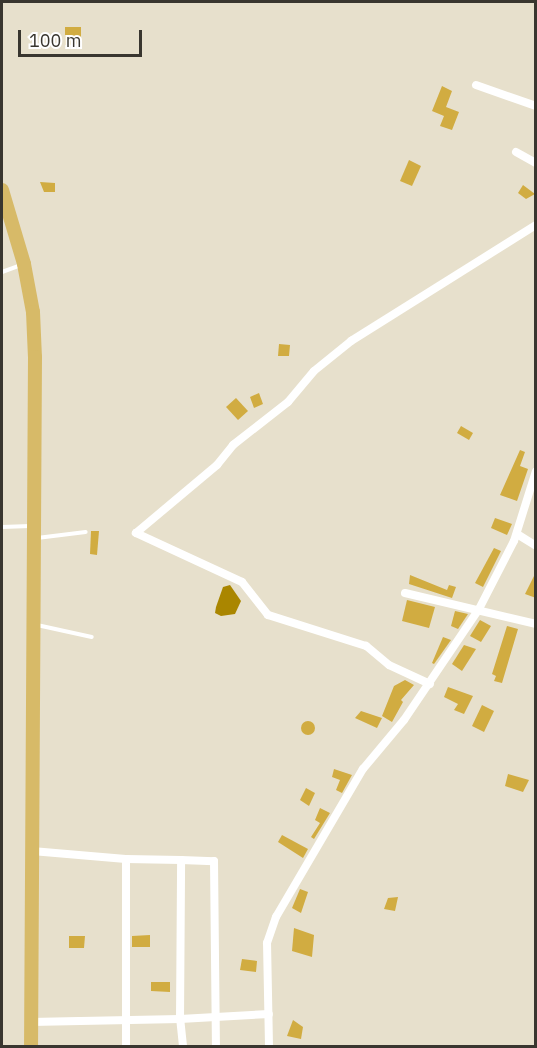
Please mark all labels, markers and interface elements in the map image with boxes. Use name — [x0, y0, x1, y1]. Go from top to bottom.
scale bar — [21, 18, 146, 56]
text: 100 m — [29, 29, 81, 52]

